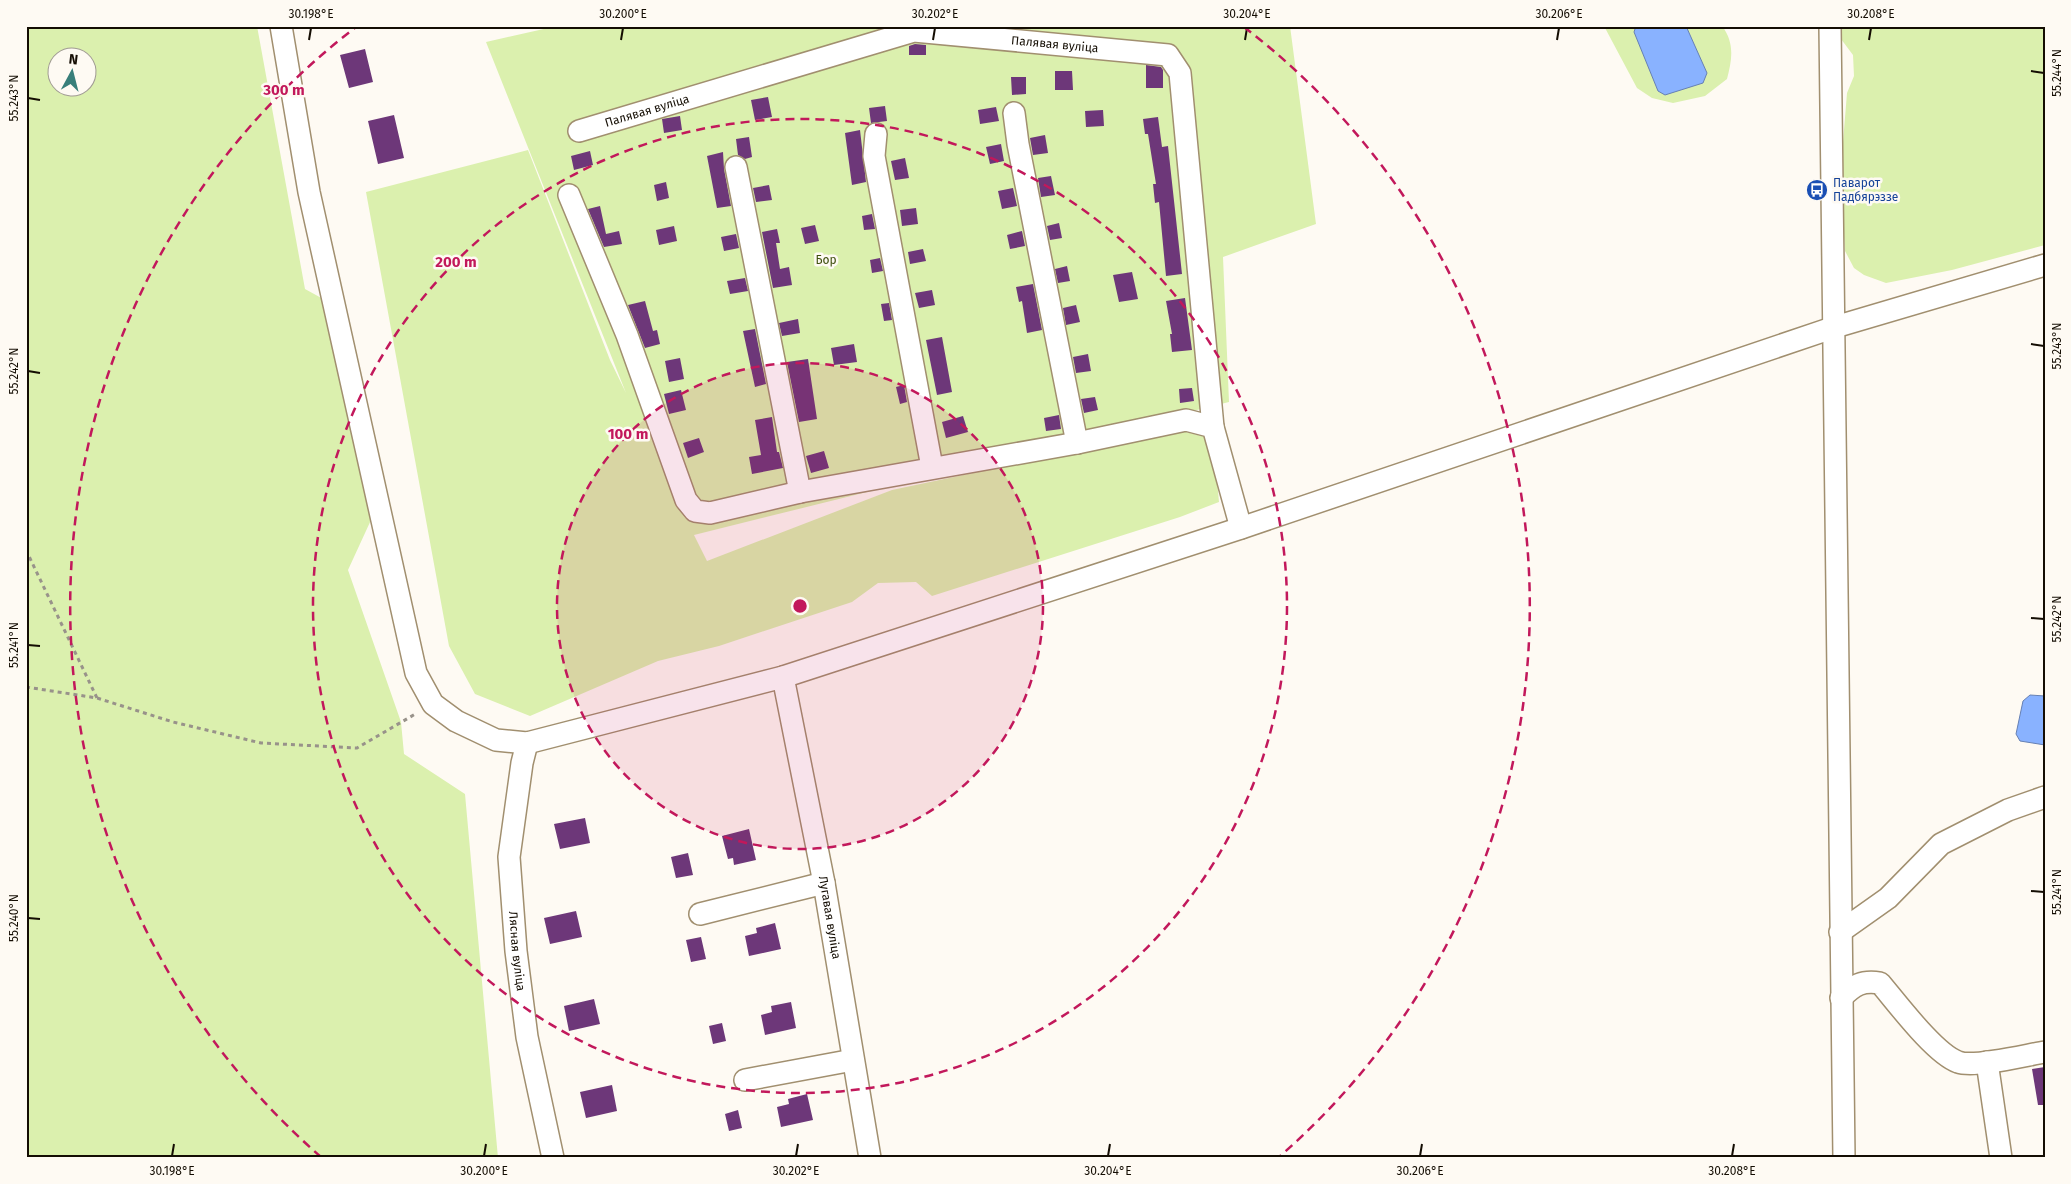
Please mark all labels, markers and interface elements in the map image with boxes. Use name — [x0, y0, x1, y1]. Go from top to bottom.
text: 30.198°E — [288, 7, 334, 21]
text: 30.200°E — [599, 7, 647, 21]
text: 30.202°E — [912, 7, 958, 21]
text: 30.204°E — [1223, 7, 1271, 21]
text: 30.206°E — [1535, 7, 1583, 21]
text: 30.208°E — [1847, 7, 1895, 21]
street label: Палявая вуліца — [1011, 33, 1099, 55]
north arrow — [48, 48, 98, 98]
text: 55.244°N — [2050, 49, 2064, 97]
text: N — [68, 51, 79, 69]
text: 55.243°N — [7, 74, 21, 122]
text: 300 m — [262, 81, 305, 99]
street label: Палявая вуліца — [603, 91, 691, 130]
place label: Паварот Падбярэззе — [1833, 176, 1898, 204]
bus stop icon: Паварот Падбярэззе — [1805, 178, 1829, 202]
text: 200 m — [435, 253, 477, 271]
park label: Бор — [815, 253, 837, 267]
text: 55.243°N — [2050, 322, 2064, 370]
text: 55.242°N — [7, 347, 21, 395]
text: 100 m — [608, 425, 648, 443]
text: 55.242°N — [2050, 595, 2064, 643]
centre of rings — [791, 597, 809, 615]
text: 55.241°N — [7, 622, 21, 668]
text: 55.241°N — [2050, 869, 2064, 915]
street label: Лугавая вуліца — [816, 875, 844, 960]
text: 55.240°N — [7, 894, 21, 942]
street label: Лясная вуліца — [506, 911, 528, 992]
text: 30.198°E — [149, 1164, 195, 1178]
text: 30.200°E — [460, 1164, 508, 1178]
text: 30.202°E — [773, 1164, 819, 1178]
text: 30.204°E — [1084, 1164, 1132, 1178]
text: 30.206°E — [1396, 1164, 1444, 1178]
text: 30.208°E — [1708, 1164, 1756, 1178]

